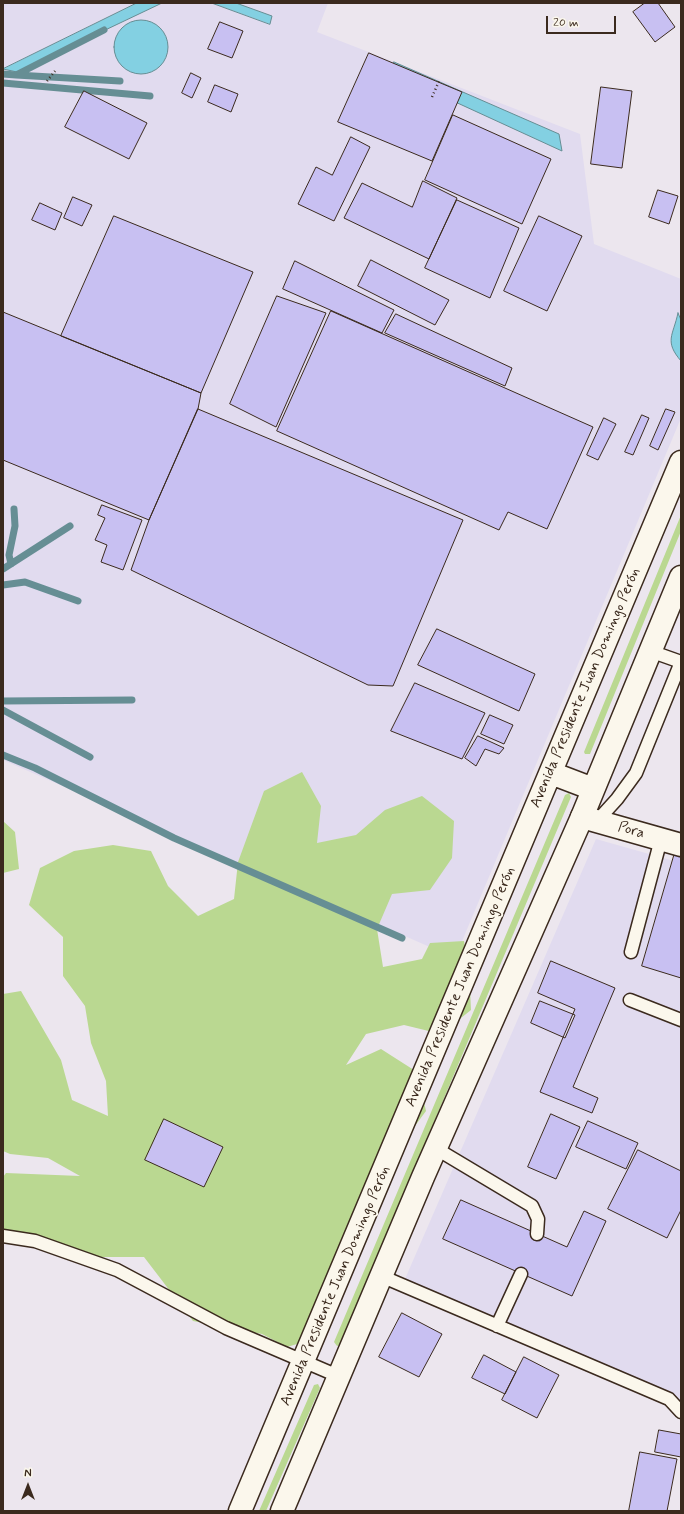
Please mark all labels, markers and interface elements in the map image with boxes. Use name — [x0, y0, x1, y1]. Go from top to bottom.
scale bar — [548, 8, 618, 34]
text: 20 m — [553, 15, 579, 31]
street label: Avenida Presidente Juan Domingo Perón — [527, 565, 645, 811]
street label: Pora — [616, 819, 646, 843]
street label: Avenida Presidente Juan Domingo Perón — [402, 864, 520, 1110]
street label: Avenida Presidente Juan Domingo Perón — [277, 1163, 395, 1409]
north arrow — [8, 1466, 48, 1506]
text: N — [24, 1467, 32, 1481]

